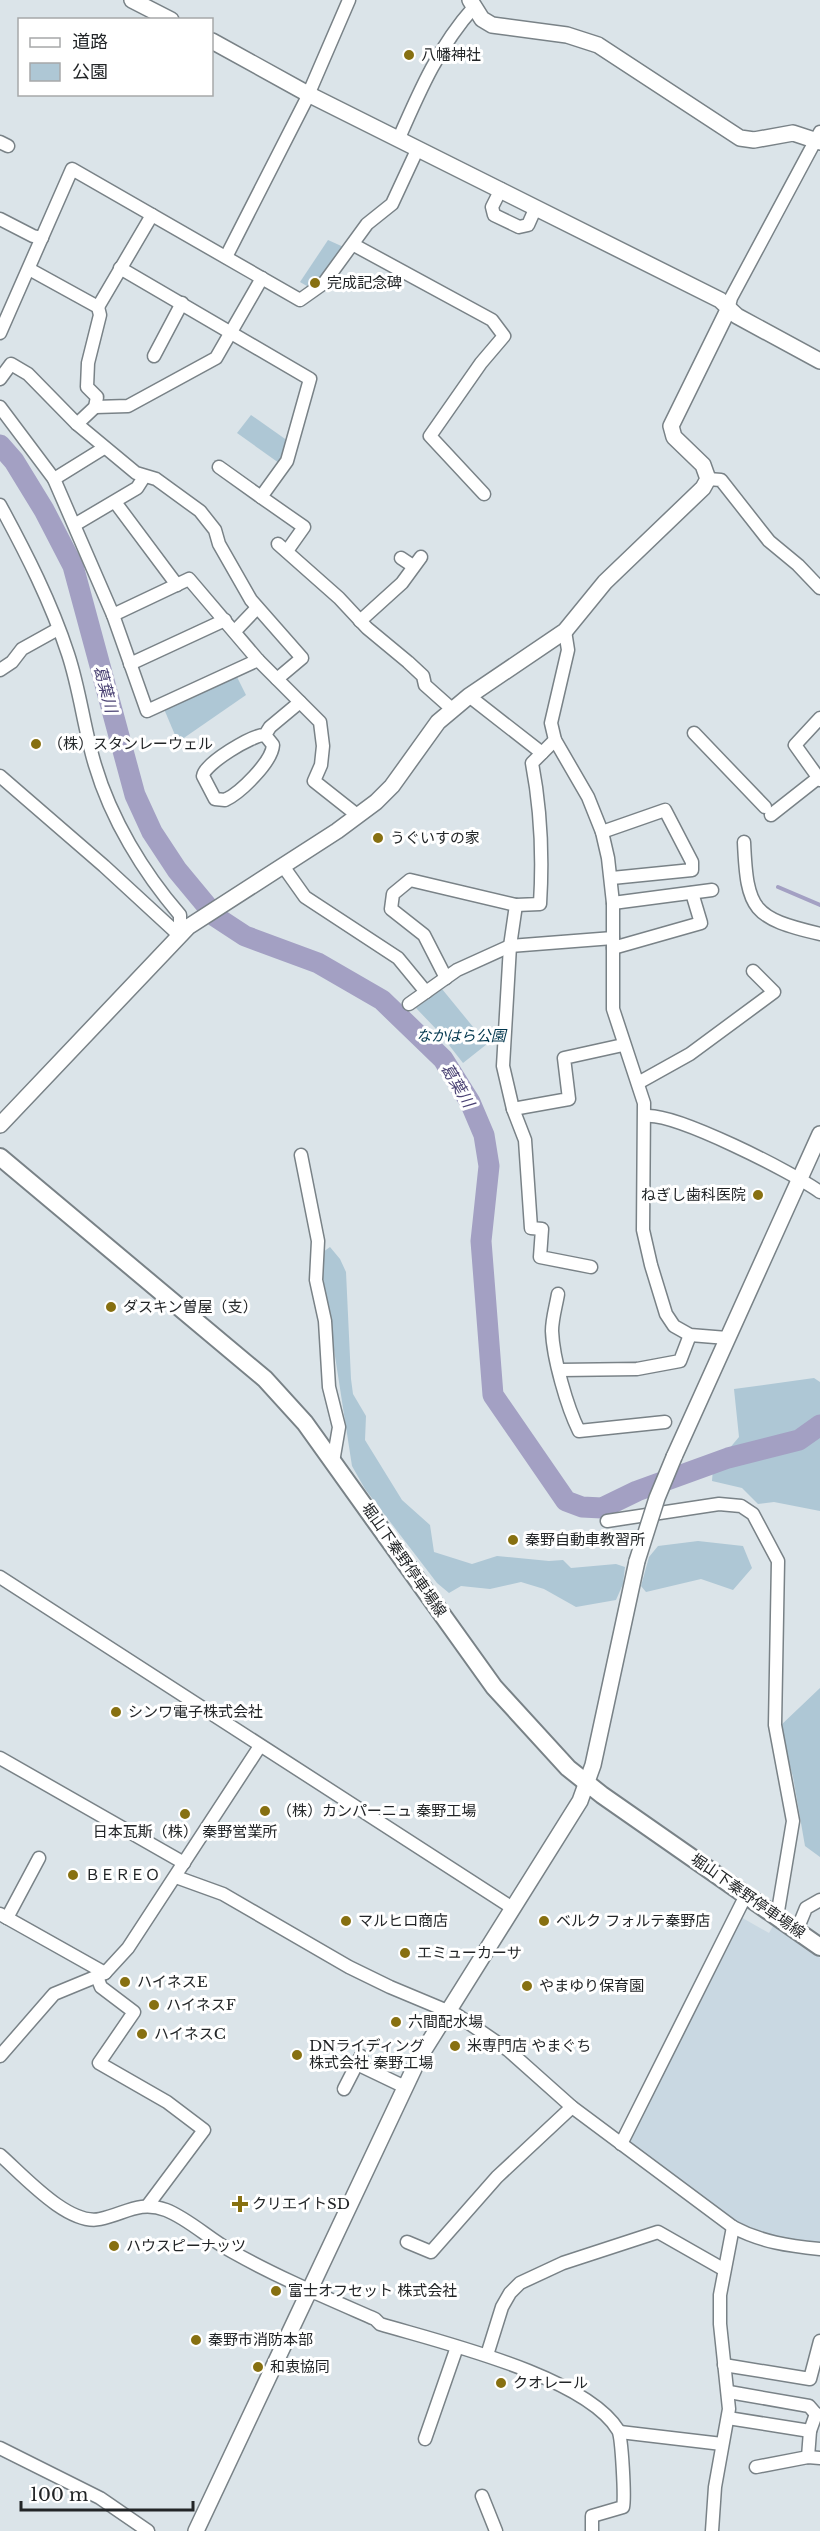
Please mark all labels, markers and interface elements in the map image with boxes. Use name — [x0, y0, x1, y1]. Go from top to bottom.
legend — [18, 18, 213, 96]
text: 道路 — [72, 31, 108, 53]
place label: 八幡神社 — [421, 45, 481, 64]
marker: 八幡神社 — [402, 48, 416, 62]
text: 公園 — [72, 61, 108, 83]
place label: 完成記念碑 — [327, 273, 402, 292]
marker: 完成記念碑 — [308, 276, 322, 290]
water label: 葛葉川 — [90, 663, 122, 717]
place label: （株）スタンレーウェル — [48, 734, 213, 753]
marker: （株）スタンレーウェル — [29, 737, 43, 751]
place label: うぐいすの家 — [390, 828, 480, 847]
marker: うぐいすの家 — [371, 831, 385, 845]
park label: なかはら公園 — [416, 1026, 508, 1045]
water label: 葛葉川 — [437, 1059, 480, 1112]
place label: ねぎし歯科医院 — [641, 1185, 746, 1204]
marker: ねぎし歯科医院 — [751, 1188, 765, 1202]
place label: ダスキン曽屋（支） — [123, 1297, 258, 1316]
marker: ダスキン曽屋（支） — [104, 1300, 118, 1314]
street label: 堀山下秦野停車場線 — [358, 1499, 451, 1620]
place label: 秦野自動車教習所 — [525, 1530, 645, 1549]
marker: 秦野自動車教習所 — [506, 1533, 520, 1547]
place label: シンワ電子株式会社 — [128, 1702, 263, 1721]
marker: シンワ電子株式会社 — [109, 1705, 123, 1719]
place label: （株）カンパーニュ 秦野工場 — [277, 1801, 476, 1820]
marker: （株）カンパーニュ 秦野工場 — [258, 1804, 272, 1818]
marker: 日本瓦斯（株） 秦野営業所 — [178, 1807, 192, 1821]
place label: 日本瓦斯（株） 秦野営業所 — [93, 1822, 277, 1841]
street label: 堀山下秦野停車場線 — [688, 1849, 809, 1942]
place label: ＢＥＲＥＯ — [85, 1865, 160, 1884]
marker: ＢＥＲＥＯ — [66, 1868, 80, 1882]
place label: マルヒロ商店 — [358, 1911, 448, 1930]
place label: ベルク フォルテ秦野店 — [556, 1911, 710, 1930]
marker: マルヒロ商店 — [339, 1914, 353, 1928]
marker: ベルク フォルテ秦野店 — [537, 1914, 551, 1928]
place label: エミューカーサ — [417, 1943, 522, 1962]
marker: エミューカーサ — [398, 1946, 412, 1960]
place label: ハイネスE — [137, 1972, 208, 1991]
marker: ハイネスE — [118, 1975, 132, 1989]
place label: やまゆり保育園 — [539, 1976, 644, 1995]
marker: やまゆり保育園 — [520, 1979, 534, 1993]
place label: ハイネスF — [166, 1995, 236, 2014]
marker: ハイネスF — [147, 1998, 161, 2012]
place label: 六間配水場 — [408, 2012, 483, 2031]
marker: 六間配水場 — [389, 2015, 403, 2029]
place label: ハイネスC — [154, 2024, 226, 2043]
marker: ハイネスC — [135, 2027, 149, 2041]
place label: DNライディング 株式会社 秦野工場 — [309, 2036, 433, 2072]
place label: 米専門店 やまぐち — [467, 2036, 591, 2055]
marker: 米専門店 やまぐち — [448, 2039, 462, 2053]
marker: DNライディング 株式会社 秦野工場 — [290, 2048, 304, 2062]
place label: クリエイトSD — [252, 2194, 350, 2213]
marker: クリエイトSD — [233, 2197, 247, 2211]
place label: ハウスピーナッツ — [126, 2236, 246, 2255]
marker: ハウスピーナッツ — [107, 2239, 121, 2253]
place label: 富士オフセット 株式会社 — [288, 2281, 457, 2300]
marker: 富士オフセット 株式会社 — [269, 2284, 283, 2298]
place label: 秦野市消防本部 — [208, 2330, 313, 2349]
marker: 秦野市消防本部 — [189, 2333, 203, 2347]
place label: 和衷協同 — [270, 2357, 330, 2376]
marker: 和衷協同 — [251, 2360, 265, 2374]
place label: クオレール — [513, 2373, 588, 2392]
marker: クオレール — [494, 2376, 508, 2390]
scale bar — [21, 2474, 194, 2512]
text: 100 m — [30, 2484, 88, 2506]

